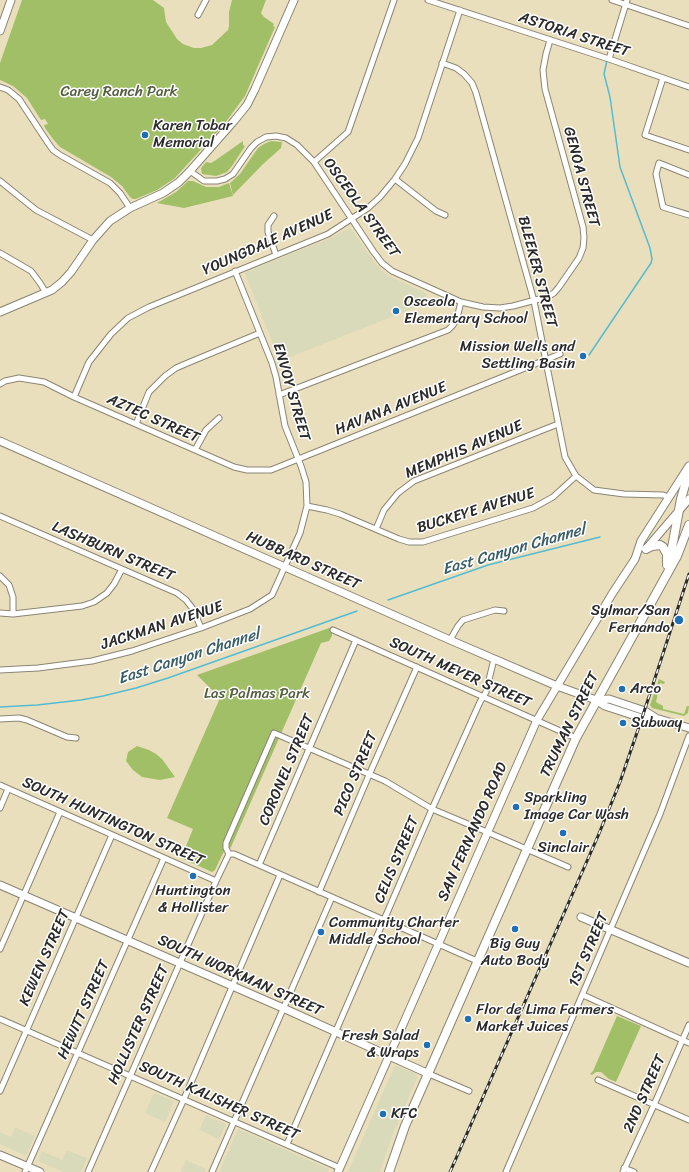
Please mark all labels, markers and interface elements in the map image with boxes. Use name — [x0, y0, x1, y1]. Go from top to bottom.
street label: ASTORIA STREET — [516, 9, 632, 61]
park label: Carey Ranch Park — [60, 83, 178, 101]
place label: Karen Tobar Memorial — [153, 117, 232, 152]
street label: GENOA STREET — [559, 125, 603, 229]
marker: Karen Tobar Memorial — [140, 130, 150, 140]
street label: OSCEOLA STREET — [319, 155, 403, 261]
street label: YOUNGDALE AVENUE — [200, 206, 336, 280]
street label: BLEEKER STREET — [513, 214, 561, 330]
place label: Osceola Elementary School — [404, 293, 528, 328]
marker: Osceola Elementary School — [391, 306, 401, 316]
place label: Mission Wells and Settling Basin — [460, 338, 575, 373]
street label: ENVOY STREET — [268, 341, 314, 443]
marker: Mission Wells and Settling Basin — [578, 351, 588, 361]
street label: HAVANA AVENUE — [333, 378, 449, 440]
street label: AZTEC STREET — [104, 391, 202, 447]
street label: MEMPHIS AVENUE — [402, 417, 526, 483]
street label: BUCKEYE AVENUE — [415, 485, 537, 537]
street label: LASHBURN STREET — [49, 518, 177, 586]
water label: East Canyon Channel — [440, 520, 588, 580]
street label: HUBBARD STREET — [243, 528, 363, 594]
street label: JACKMAN AVENUE — [99, 598, 225, 654]
place label: Sylmar/San Fernando — [591, 602, 670, 637]
marker: Sylmar/San Fernando — [673, 614, 685, 626]
water label: East Canyon Channel — [116, 625, 262, 689]
street label: SOUTH MEYER STREET — [387, 634, 533, 712]
street label: TRUMAN STREET — [537, 669, 603, 781]
place label: Arco — [630, 680, 661, 698]
marker: Arco — [617, 684, 627, 694]
park label: Las Palmas Park — [204, 685, 310, 703]
street label: CORONEL STREET — [255, 712, 319, 828]
place label: Subway — [631, 714, 682, 732]
marker: Subway — [618, 718, 628, 728]
street label: PICO STREET — [330, 729, 382, 819]
street label: SAN FERNANDO ROAD — [434, 760, 512, 904]
street label: SOUTH HUNTINGTON STREET — [19, 774, 207, 870]
place label: Sparkling Image Car Wash — [524, 789, 629, 824]
marker: Sparkling Image Car Wash — [511, 802, 521, 812]
street label: CELIS STREET — [371, 814, 423, 906]
marker: Sinclair — [558, 828, 568, 838]
place label: Sinclair — [537, 839, 589, 857]
marker: Huntington & Hollister — [188, 871, 198, 881]
place label: Huntington & Hollister — [155, 882, 231, 917]
street label: KEWEN STREET — [16, 907, 74, 1009]
street label: 1ST STREET — [565, 910, 613, 990]
place label: Community Charter Middle School — [329, 914, 458, 949]
marker: Big Guy Auto Body — [510, 924, 520, 934]
marker: Community Charter Middle School — [316, 927, 326, 937]
street label: SOUTH WORKMAN STREET — [155, 931, 325, 1021]
place label: Big Guy Auto Body — [481, 935, 549, 970]
street label: HEWITT STREET — [54, 958, 114, 1062]
street label: HOLLISTER STREET — [105, 963, 173, 1087]
place label: Flor de Lima Farmers Market Juices — [476, 1001, 614, 1036]
marker: Flor de Lima Farmers Market Juices — [463, 1014, 473, 1024]
place label: Fresh Salad & Wraps — [342, 1027, 419, 1062]
marker: Fresh Salad & Wraps — [422, 1040, 432, 1050]
street label: 2ND STREET — [620, 1052, 670, 1136]
street label: SOUTH KALISHER STREET — [136, 1058, 302, 1144]
place label: KFC — [391, 1105, 417, 1123]
marker: KFC — [378, 1109, 388, 1119]

